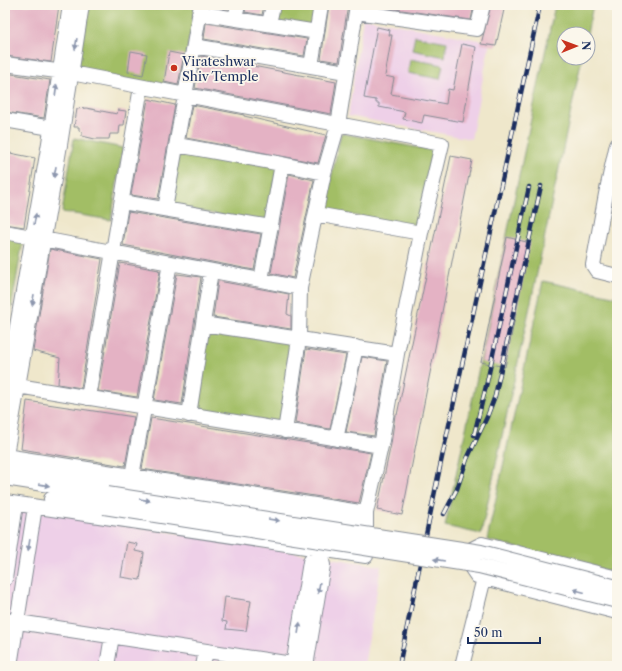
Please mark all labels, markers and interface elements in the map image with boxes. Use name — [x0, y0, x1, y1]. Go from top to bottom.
north arrow — [556, 26, 596, 66]
one-way arrow — [73, 37, 79, 50]
text: N — [579, 41, 593, 51]
place label: Virateshwar Shiv Temple — [181, 53, 259, 84]
marker: Virateshwar Shiv Temple — [169, 63, 179, 73]
one-way arrow — [53, 84, 59, 96]
one-way arrow — [52, 166, 58, 178]
one-way arrow — [33, 212, 39, 225]
one-way arrow — [30, 294, 36, 306]
one-way arrow — [37, 482, 50, 488]
one-way arrow — [139, 498, 151, 504]
one-way arrow — [268, 517, 280, 523]
one-way arrow — [26, 539, 32, 551]
one-way arrow — [433, 557, 445, 563]
one-way arrow — [316, 581, 322, 594]
one-way arrow — [573, 588, 585, 594]
scale bar — [468, 619, 540, 645]
one-way arrow — [297, 621, 303, 634]
text: 50 m — [474, 625, 503, 640]

